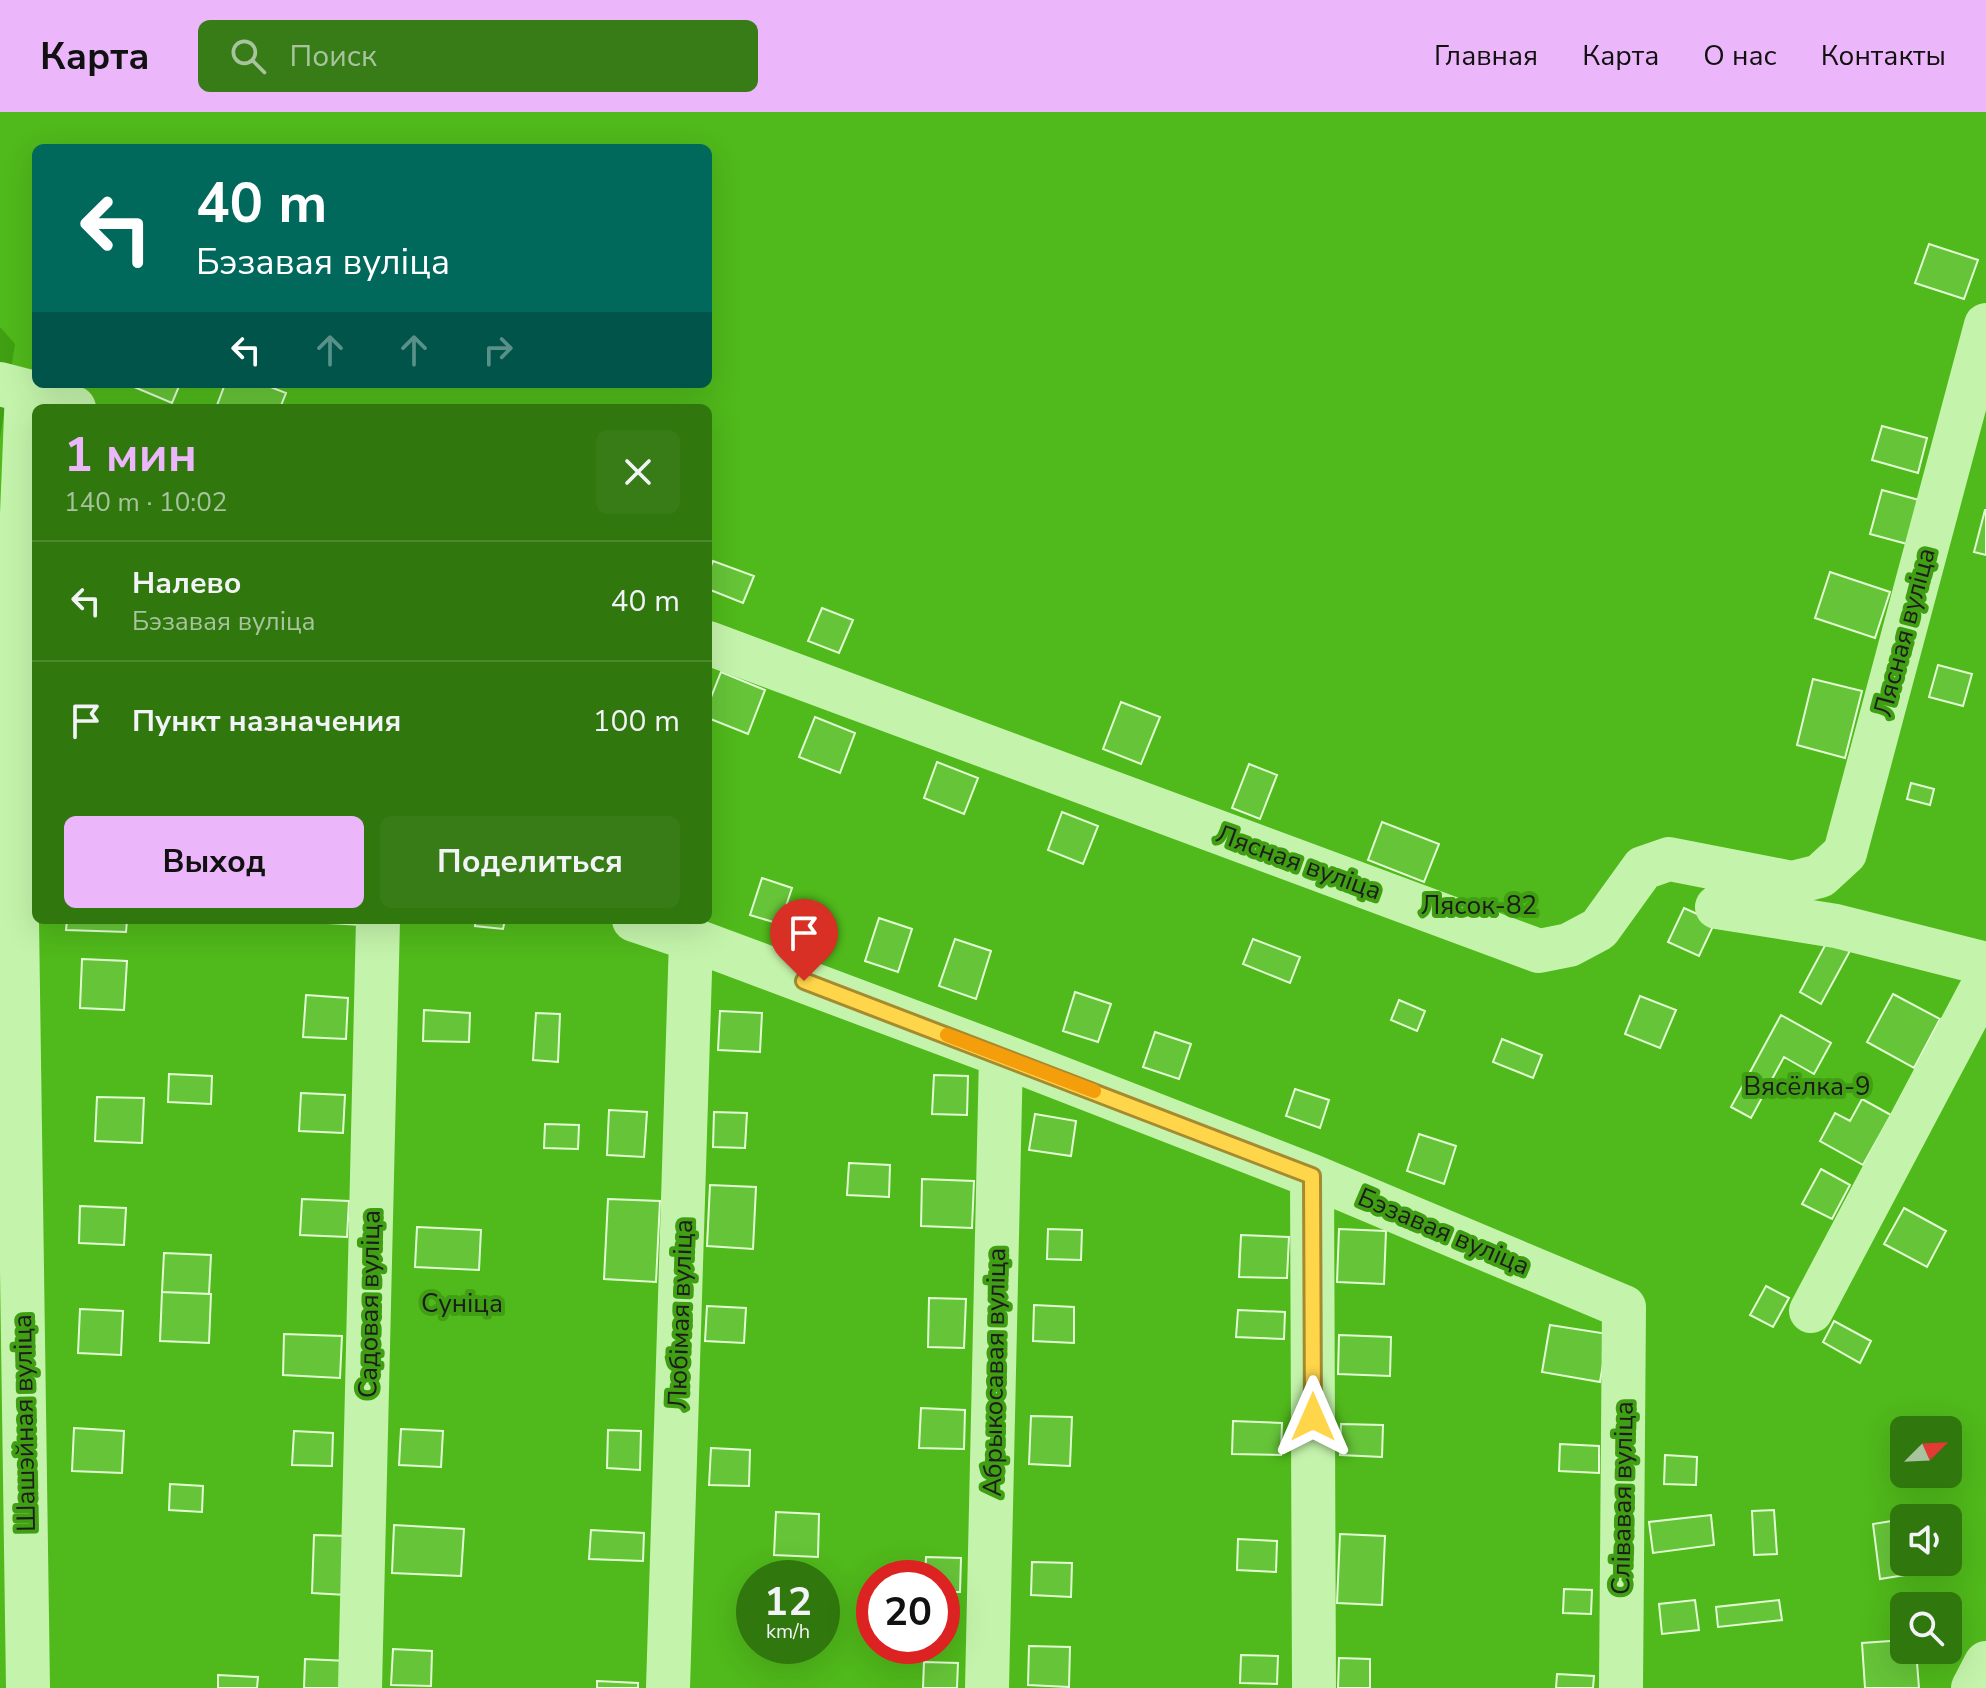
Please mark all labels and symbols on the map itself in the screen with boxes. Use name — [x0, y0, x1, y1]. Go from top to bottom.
street label: Лясная вуліца — [1865, 544, 1944, 720]
street label: Лясная вуліца — [1211, 816, 1386, 909]
park label: Лясок-82 — [1421, 888, 1537, 923]
pin — [770, 899, 838, 981]
park label: Вясёлка-9 — [1743, 1069, 1871, 1104]
street label: Бэзавая вуліца — [1352, 1179, 1535, 1283]
street label: Садовая вуліца — [350, 1210, 389, 1398]
street label: Любімая вуліца — [660, 1218, 701, 1410]
street label: Абрыкосавая вуліца — [975, 1247, 1014, 1497]
park label: Суніца — [421, 1286, 503, 1321]
street label: Шашэйная вуліца — [5, 1314, 44, 1532]
position arrow — [1271, 1375, 1355, 1459]
street label: Слівавая вуліца — [1603, 1401, 1642, 1595]
north arrow — [1890, 1416, 1962, 1488]
speed limit sign: 20 — [856, 1560, 960, 1664]

